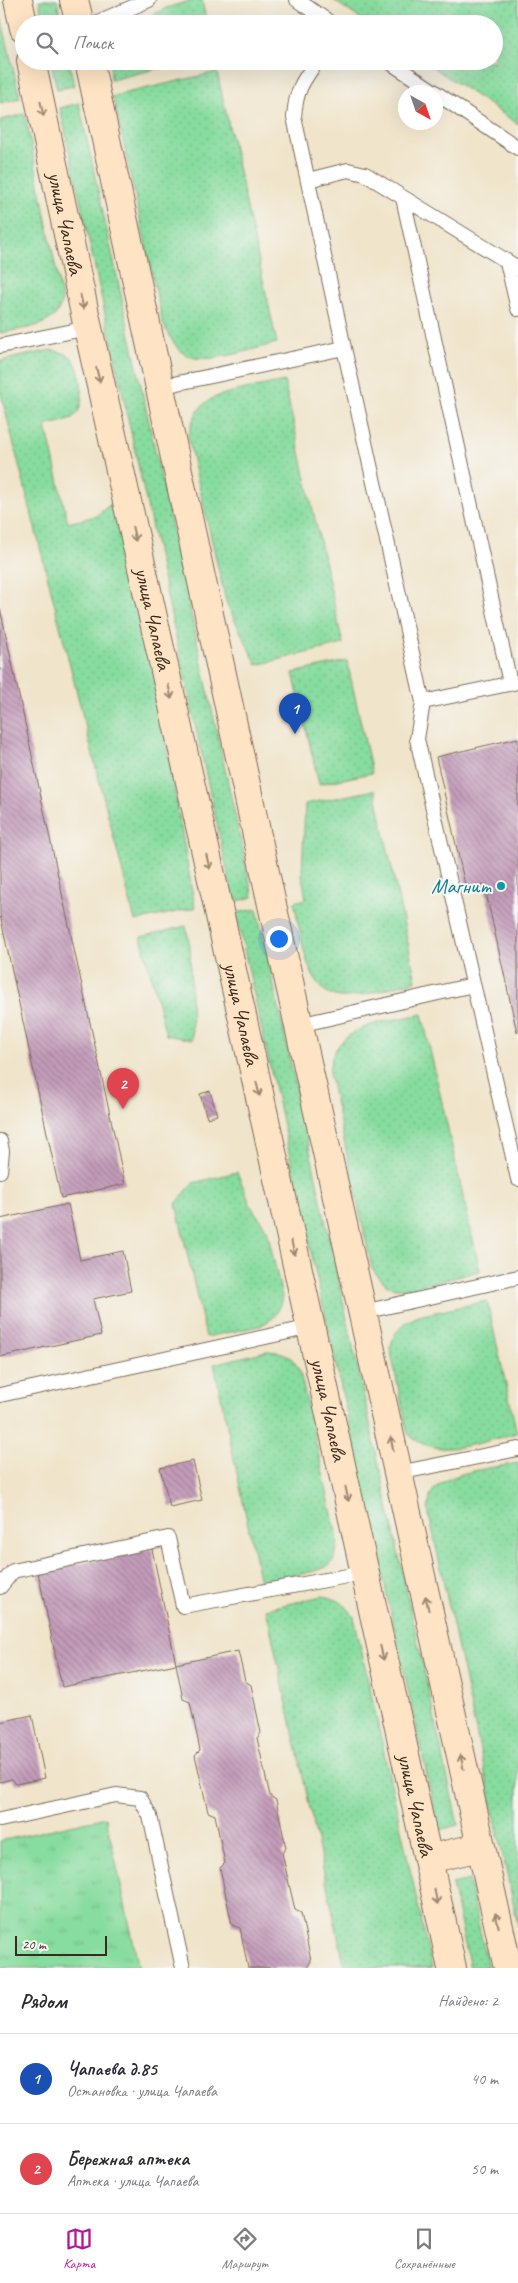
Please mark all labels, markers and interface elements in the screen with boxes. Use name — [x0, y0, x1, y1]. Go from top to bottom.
search box — [15, 15, 503, 70]
icon: search — [33, 29, 61, 57]
text: Поиск — [73, 31, 113, 55]
north arrow — [398, 85, 443, 130]
one-way arrow — [38, 100, 47, 116]
street label: улица Чапаева — [42, 168, 90, 279]
one-way arrow — [78, 294, 88, 310]
one-way arrow — [94, 367, 104, 383]
one-way arrow — [130, 525, 139, 541]
street label: улица Чапаева — [129, 563, 178, 674]
one-way arrow — [166, 684, 175, 700]
pin: 1 — [279, 693, 311, 734]
one-way arrow — [204, 854, 213, 870]
place label: Магнит — [431, 873, 492, 899]
marker: Магнит — [495, 880, 507, 892]
your location — [266, 926, 292, 952]
street label: улица Чапаева — [217, 958, 266, 1069]
pin: 2 — [107, 1068, 139, 1109]
one-way arrow — [254, 1081, 263, 1097]
one-way arrow — [289, 1240, 298, 1256]
street label: улица Чапаева — [304, 1354, 353, 1465]
one-way arrow — [387, 1437, 396, 1453]
one-way arrow — [343, 1486, 352, 1502]
one-way arrow — [422, 1596, 431, 1612]
one-way arrow — [378, 1645, 387, 1661]
street label: улица Чапаева — [392, 1749, 440, 1860]
one-way arrow — [457, 1754, 466, 1770]
one-way arrow — [432, 1889, 441, 1905]
one-way arrow — [492, 1913, 501, 1929]
scale bar — [15, 1933, 108, 1956]
text: 20 m — [22, 1936, 46, 1953]
text: Рядом — [20, 1988, 67, 2014]
text: Найдено: 2 — [438, 1991, 498, 2011]
text: Чапаева д.85 — [67, 2057, 157, 2081]
text: 1 — [32, 2069, 40, 2089]
text: 40 m — [471, 2069, 498, 2089]
text: Остановка · улица Чапаева — [67, 2081, 217, 2101]
text: Бережная аптека — [67, 2147, 189, 2171]
text: 2 — [32, 2159, 40, 2179]
text: 50 m — [471, 2159, 498, 2179]
text: Аптека · улица Чапаева — [67, 2171, 199, 2191]
tab: Карта — [63, 2225, 95, 2272]
tab: Маршрут — [222, 2225, 268, 2272]
tab: Сохранённые — [394, 2225, 455, 2272]

